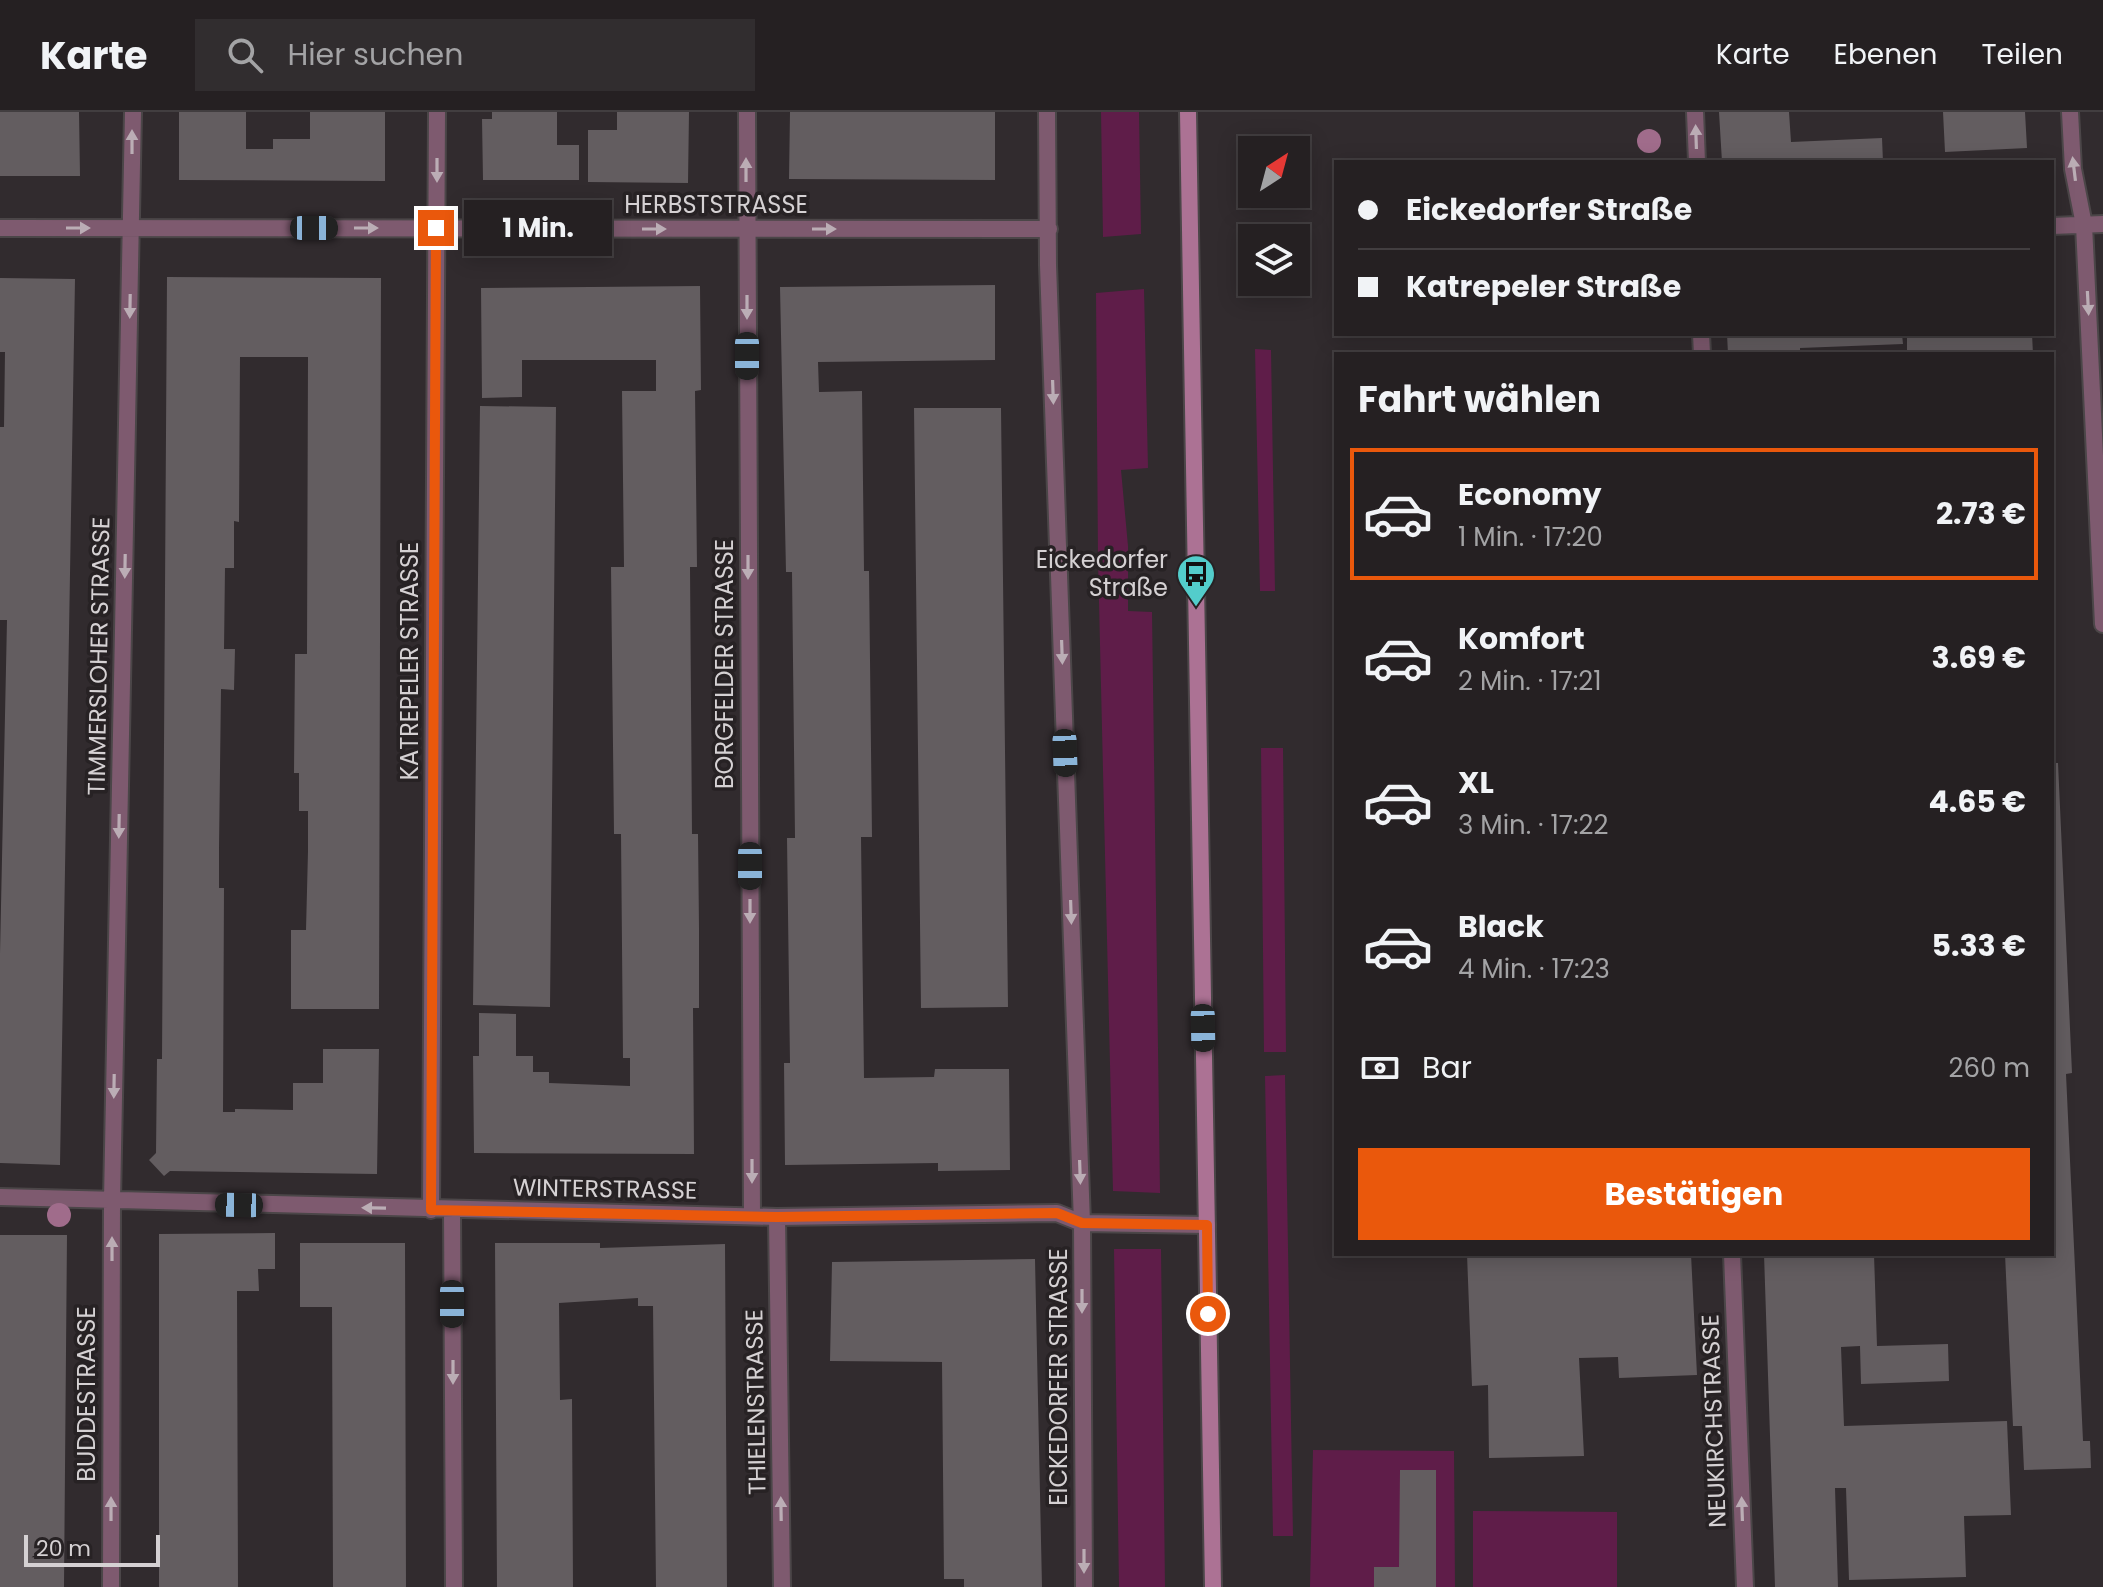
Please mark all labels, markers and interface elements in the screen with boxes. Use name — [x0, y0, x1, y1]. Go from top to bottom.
search box — [195, 19, 755, 91]
text: Karte — [40, 29, 147, 82]
icon: search — [223, 33, 267, 77]
text: Hier suchen — [287, 33, 463, 76]
text: Karte — [1716, 35, 1790, 74]
text: Ebenen — [1834, 35, 1937, 74]
text: Teilen — [1981, 35, 2063, 74]
one-way arrow — [1689, 124, 1702, 149]
one-way arrow — [126, 129, 138, 154]
north arrow — [1238, 136, 1310, 208]
map controls — [1238, 136, 1310, 296]
one-way arrow — [2068, 156, 2081, 181]
one-way arrow — [740, 157, 752, 182]
one-way arrow — [430, 158, 443, 183]
street label: HERBSTSTRASSE — [624, 188, 808, 221]
text: Eickedorfer Straße — [1406, 188, 1692, 231]
callout: 1 Min. — [464, 200, 612, 256]
route end — [418, 210, 454, 246]
text: 1 Min. — [502, 210, 574, 246]
car — [290, 216, 338, 240]
one-way arrow — [66, 222, 91, 234]
one-way arrow — [354, 222, 379, 234]
one-way arrow — [642, 223, 667, 235]
one-way arrow — [812, 223, 837, 235]
button: layers — [1238, 224, 1310, 296]
text: Katrepeler Straße — [1406, 265, 1681, 308]
one-way arrow — [2082, 291, 2095, 316]
one-way arrow — [124, 294, 136, 319]
one-way arrow — [741, 295, 753, 320]
car — [735, 332, 759, 380]
text: Fahrt wählen — [1358, 374, 1601, 425]
one-way arrow — [1046, 380, 1059, 405]
text: Economy — [1458, 473, 1602, 516]
icon: car — [1362, 478, 1434, 550]
text: 2.73 € — [1936, 492, 2026, 535]
street label: TIMMERSLOHER STRASSE — [80, 516, 117, 796]
text: 1 Min. · 17:20 — [1458, 519, 1603, 555]
street label: BORGFELDER STRASSE — [708, 539, 741, 789]
street label: KATREPELER STRASSE — [393, 542, 426, 780]
place label: Eickedorfer Straße — [1036, 543, 1168, 604]
bus stop icon: Eickedorfer Straße — [1175, 553, 1217, 608]
one-way arrow — [118, 554, 131, 579]
one-way arrow — [742, 555, 754, 580]
text: Komfort — [1458, 617, 1585, 660]
icon: car — [1362, 622, 1434, 694]
text: 3.69 € — [1932, 636, 2026, 679]
one-way arrow — [1055, 640, 1068, 665]
text: 2 Min. · 17:21 — [1458, 663, 1602, 699]
car — [1052, 729, 1078, 777]
text: XL — [1458, 761, 1494, 804]
icon: car — [1362, 766, 1434, 838]
text: 4.65 € — [1928, 780, 2026, 823]
text: 3 Min. · 17:22 — [1458, 807, 1609, 843]
one-way arrow — [113, 814, 126, 839]
car — [738, 842, 762, 890]
one-way arrow — [744, 899, 756, 924]
one-way arrow — [1064, 900, 1077, 925]
text: Black — [1458, 905, 1544, 948]
icon: car — [1362, 910, 1434, 982]
text: 5.33 € — [1932, 924, 2026, 967]
text: 4 Min. · 17:23 — [1458, 951, 1610, 987]
car — [1191, 1004, 1215, 1052]
icon: cash — [1358, 1046, 1402, 1090]
text: Bar — [1422, 1046, 1472, 1089]
text: 260 m — [1948, 1050, 2030, 1086]
one-way arrow — [108, 1074, 120, 1099]
button: Bestätigen — [1358, 1148, 2030, 1240]
one-way arrow — [746, 1159, 758, 1184]
one-way arrow — [1074, 1160, 1087, 1185]
street label: WINTERSTRASSE — [513, 1170, 697, 1207]
car — [215, 1193, 263, 1217]
one-way arrow — [361, 1202, 386, 1215]
one-way arrow — [105, 1236, 118, 1261]
street label: EICKEDORFER STRASSE — [1042, 1248, 1075, 1506]
car — [440, 1280, 464, 1328]
one-way arrow — [1076, 1289, 1089, 1314]
route start — [1190, 1296, 1226, 1332]
street label: BUDDESTRASSE — [70, 1306, 103, 1482]
street label: THIELENSTRASSE — [737, 1309, 774, 1495]
street label: NEUKIRCHSTRASSE — [1693, 1314, 1734, 1528]
one-way arrow — [447, 1360, 459, 1385]
one-way arrow — [105, 1496, 117, 1521]
one-way arrow — [775, 1496, 787, 1521]
one-way arrow — [1735, 1496, 1748, 1521]
scale bar — [24, 1531, 160, 1567]
text: 20 m — [36, 1533, 91, 1564]
one-way arrow — [1078, 1549, 1090, 1574]

